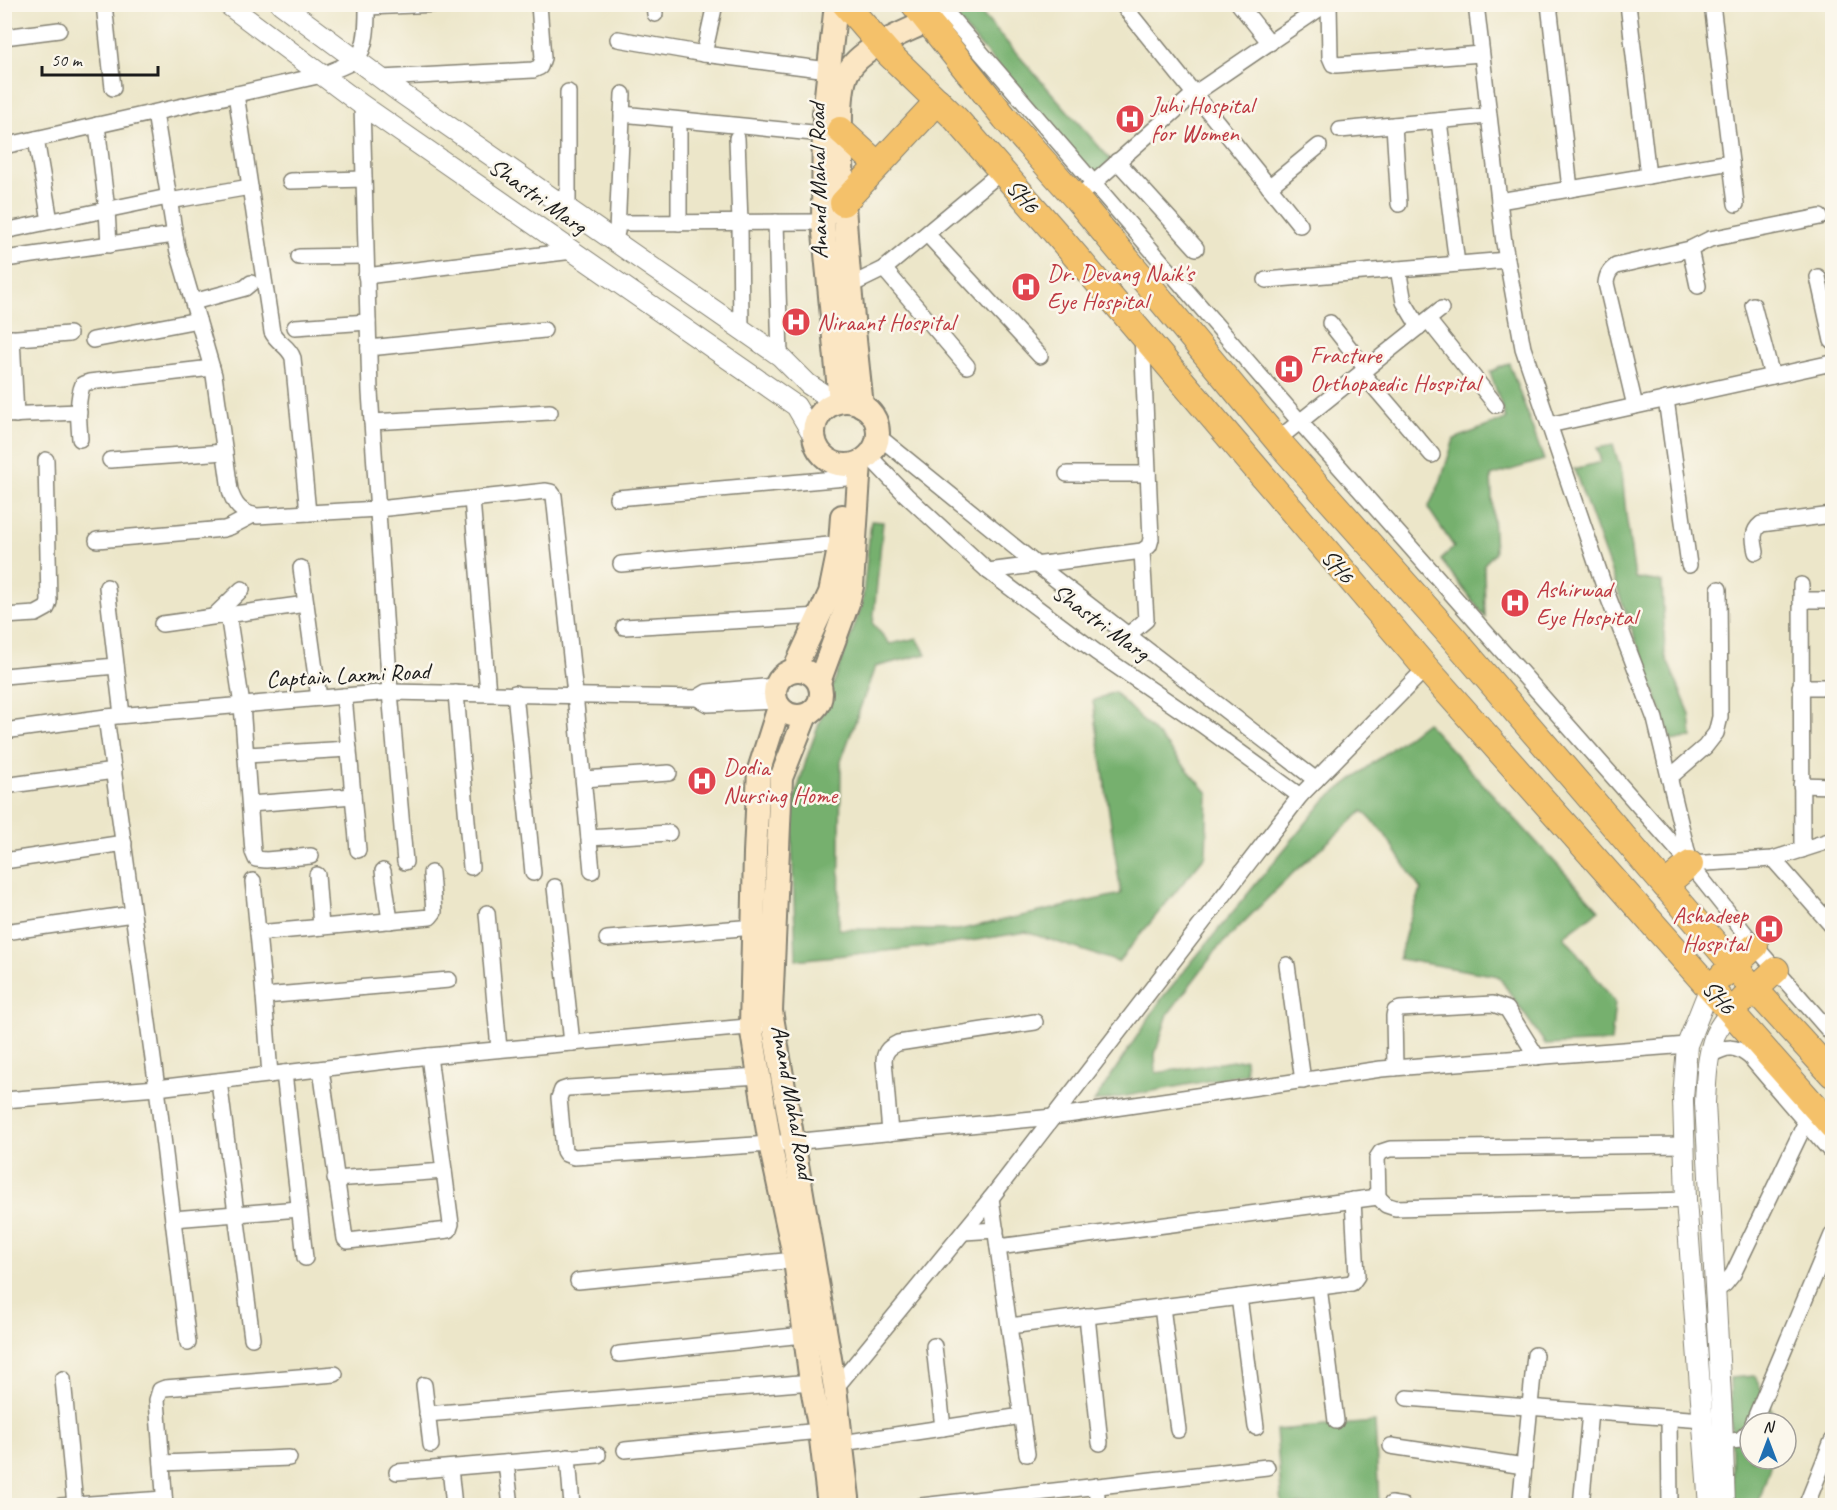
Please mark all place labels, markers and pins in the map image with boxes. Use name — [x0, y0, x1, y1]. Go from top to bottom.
place label: Juhi Hospital for Women — [1150, 90, 1257, 148]
hospital icon: Juhi Hospital for Women — [1114, 103, 1146, 135]
place label: Dr. Devang Naik's Eye Hospital — [1047, 258, 1196, 316]
hospital icon: Dr. Devang Naik's Eye Hospital — [1010, 271, 1042, 303]
hospital icon: Niraant Hospital — [780, 306, 812, 338]
place label: Niraant Hospital — [817, 307, 959, 337]
place label: Fracture Orthopaedic Hospital — [1310, 340, 1483, 398]
hospital icon: Fracture Orthopaedic Hospital — [1273, 353, 1305, 385]
place label: Ashirwad Eye Hospital — [1536, 574, 1641, 632]
hospital icon: Ashirwad Eye Hospital — [1499, 587, 1531, 619]
place label: Dodia Nursing Home — [723, 752, 839, 810]
hospital icon: Dodia Nursing Home — [686, 765, 718, 797]
place label: Ashadeep Hospital — [1673, 900, 1752, 958]
hospital icon: Ashadeep Hospital — [1753, 913, 1785, 945]

